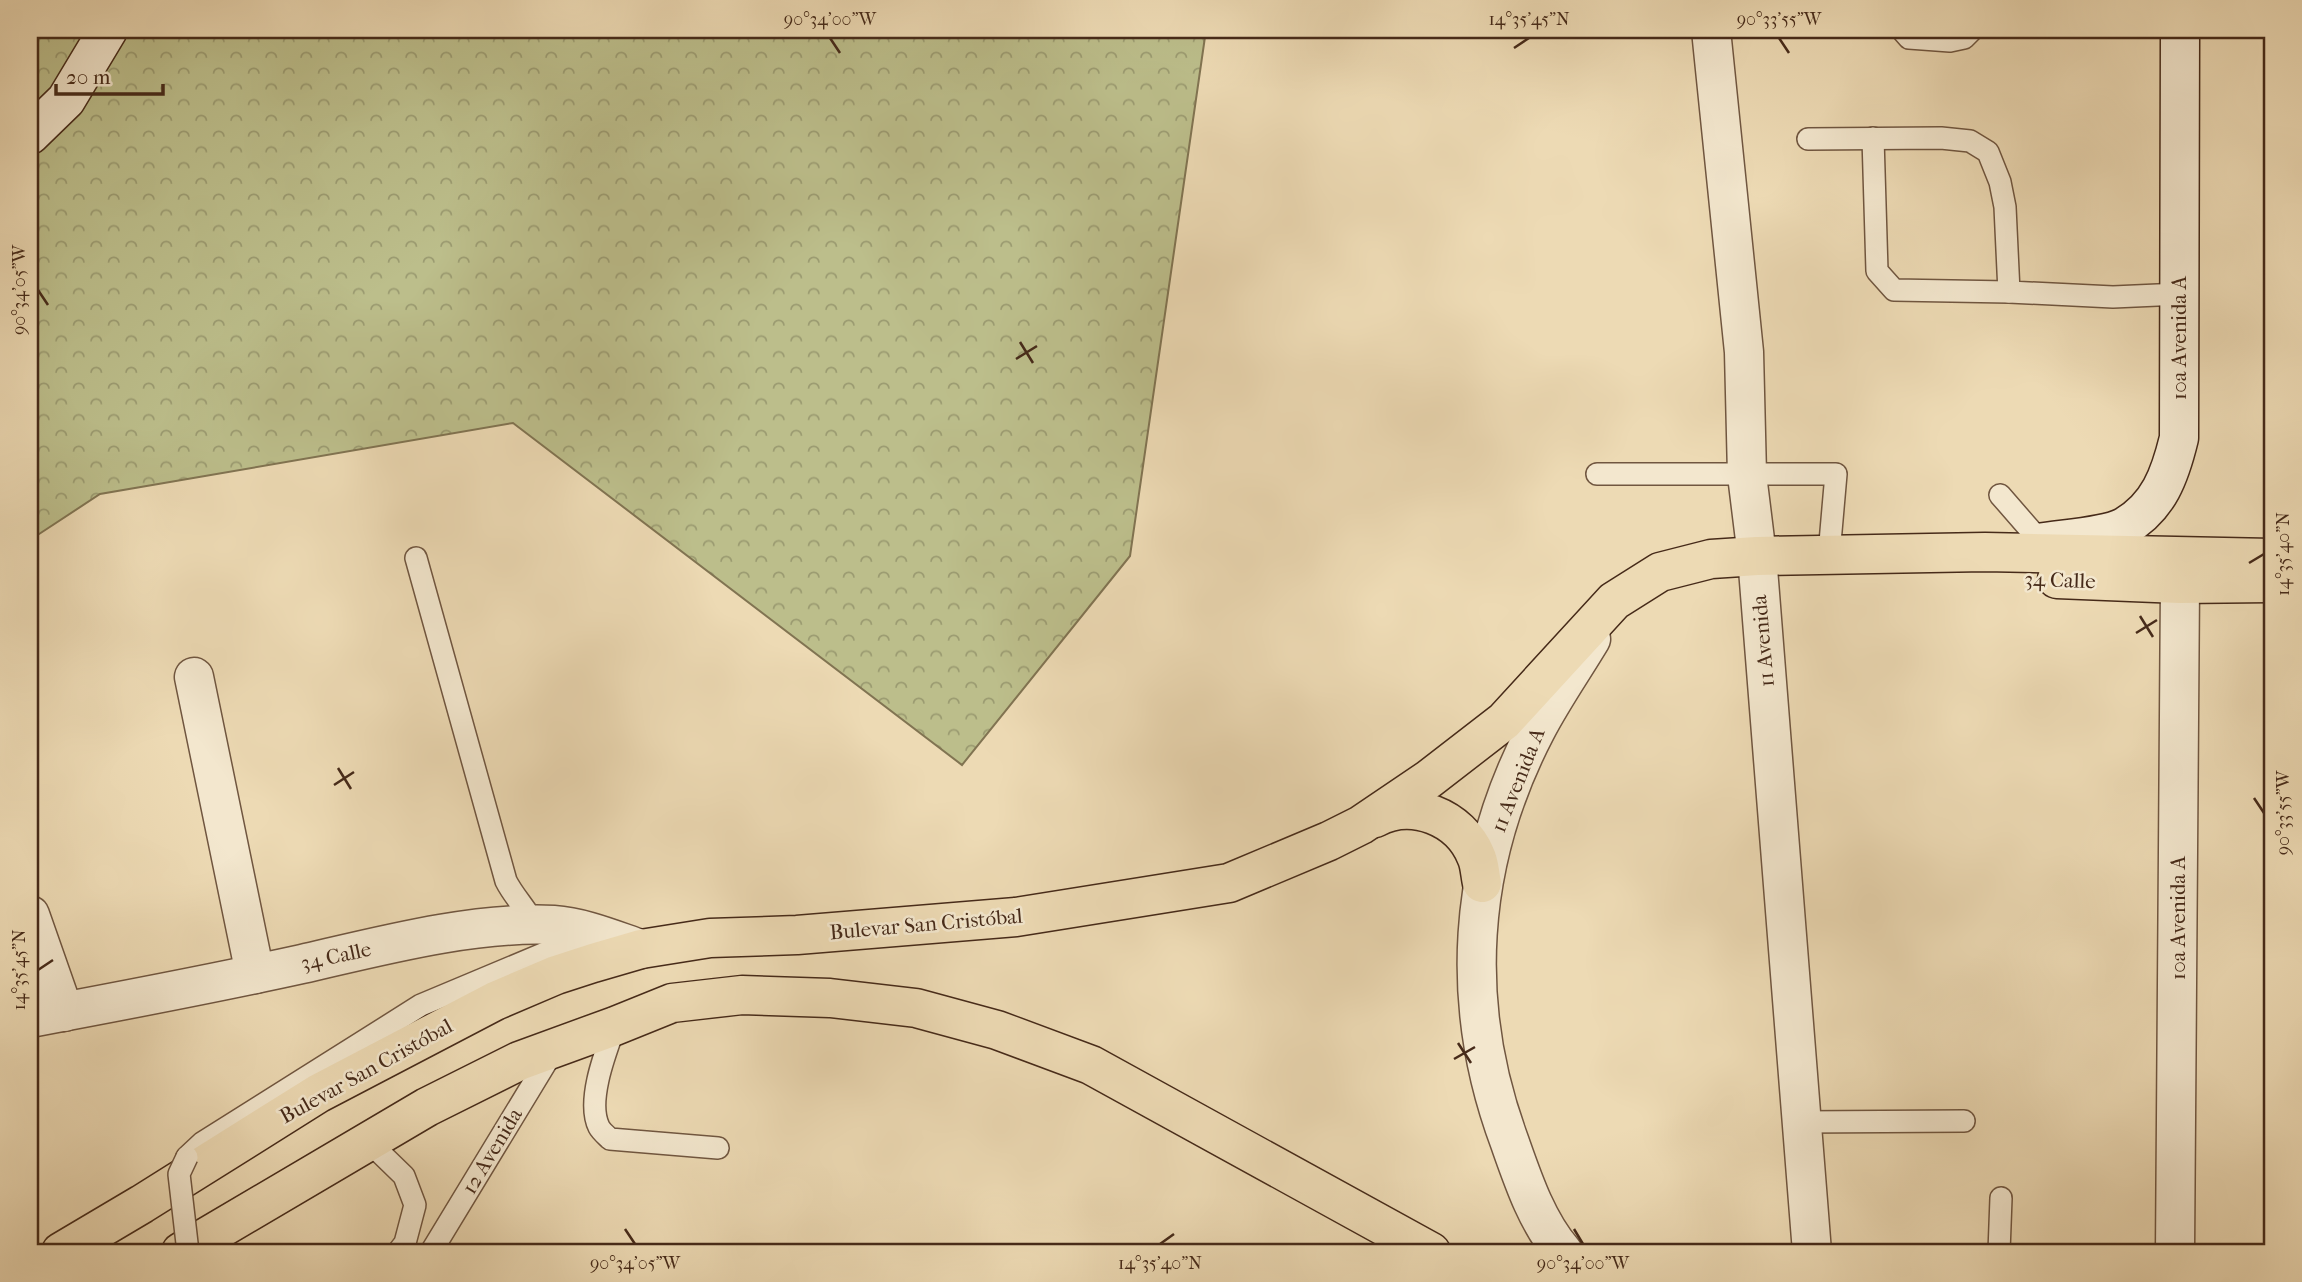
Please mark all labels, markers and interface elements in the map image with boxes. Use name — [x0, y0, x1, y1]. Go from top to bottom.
text: 90°34'00"W — [784, 9, 877, 30]
text: 14°35'45"N — [1488, 9, 1570, 30]
text: 90°33'55"W — [1737, 9, 1823, 30]
scale bar — [56, 52, 163, 96]
text: 20 m — [66, 65, 111, 89]
text: 90°34'05"W — [9, 244, 30, 335]
street label: 10a Avenida A — [2167, 275, 2191, 400]
text: 14°35'40"N — [2273, 512, 2294, 596]
street label: 34 Calle — [2024, 567, 2096, 593]
street label: 11 Avenida — [1747, 594, 1779, 688]
street label: 11 Avenida A — [1486, 724, 1550, 836]
text: 90°33'55"W — [2273, 769, 2294, 855]
street label: 10a Avenida A — [2166, 855, 2190, 980]
street label: Bulevar San Cristóbal — [829, 904, 1024, 944]
text: 14°35'45"N — [9, 929, 30, 1011]
street label: 34 Calle — [299, 937, 373, 975]
street label: Bulevar San Cristóbal — [276, 1013, 457, 1128]
street label: 12 Avenida — [457, 1104, 527, 1198]
text: 90°34'05"W — [590, 1253, 681, 1274]
text: 14°35'40"N — [1118, 1253, 1202, 1274]
text: 90°34'00"W — [1537, 1253, 1630, 1274]

